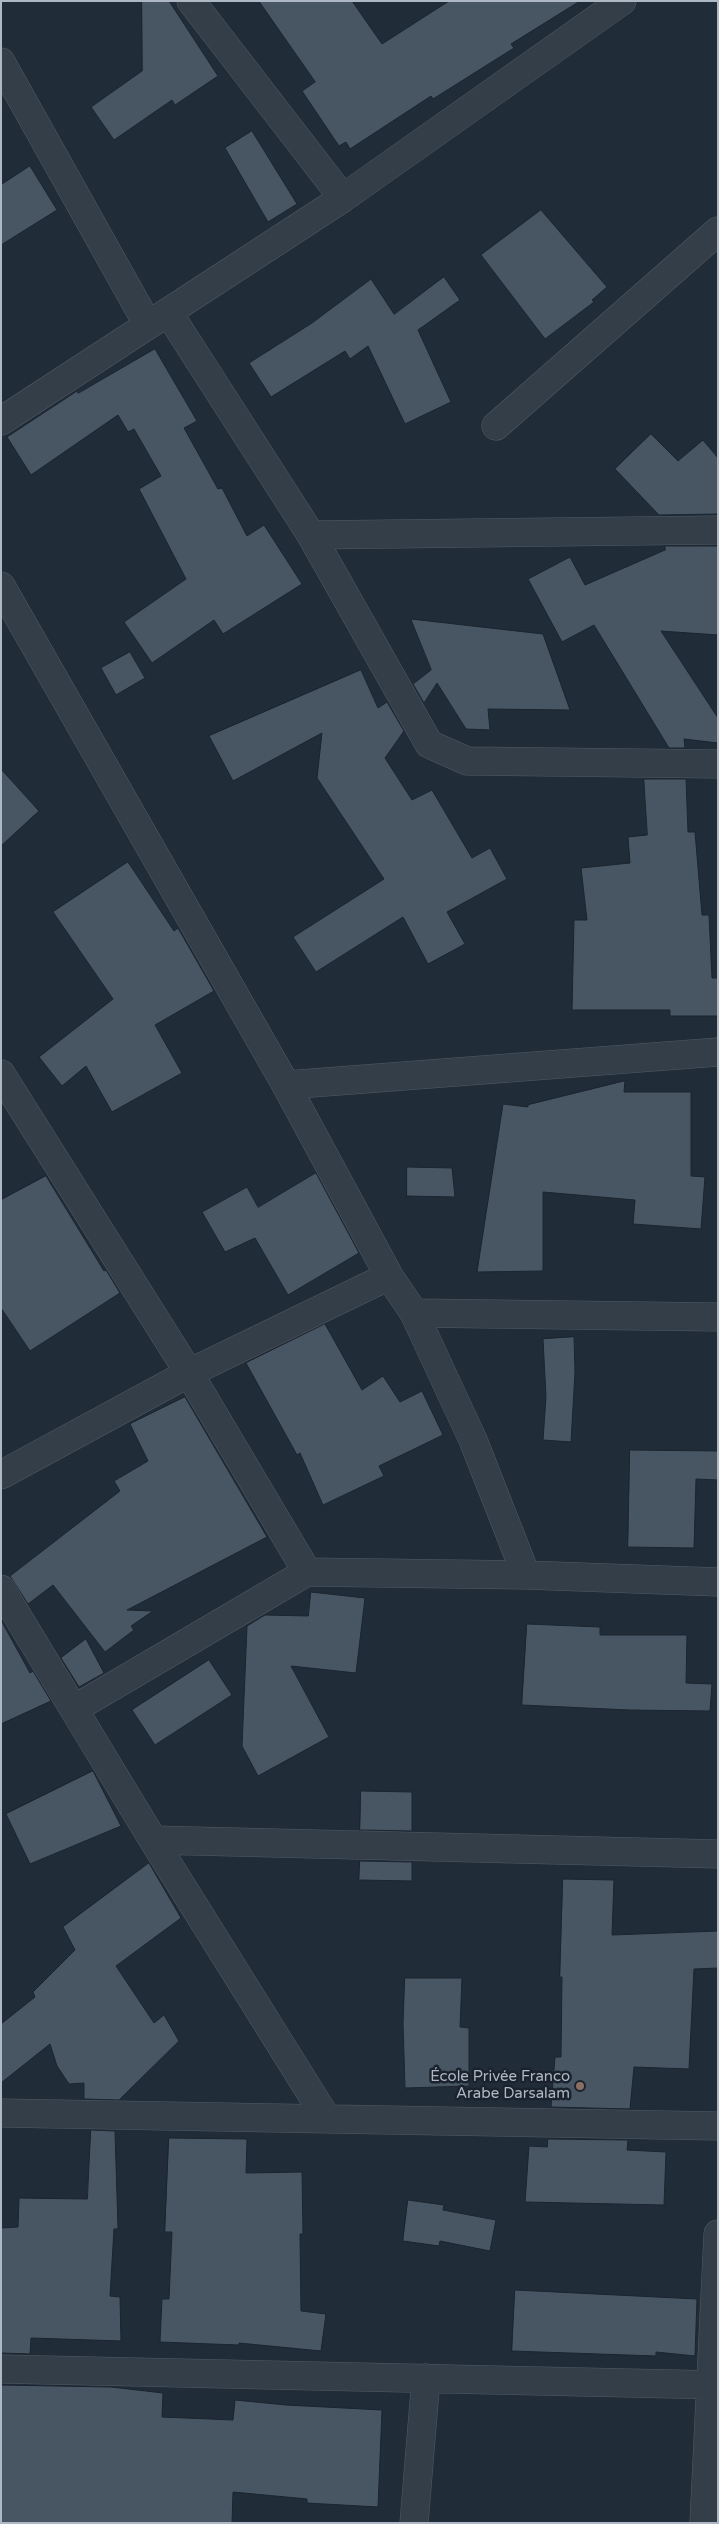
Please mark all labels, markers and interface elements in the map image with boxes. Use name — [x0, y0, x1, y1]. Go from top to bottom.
place label: École Privée Franco Arabe Darsalam — [430, 2068, 570, 2103]
marker: École Privée Franco Arabe Darsalam — [574, 2080, 586, 2092]

